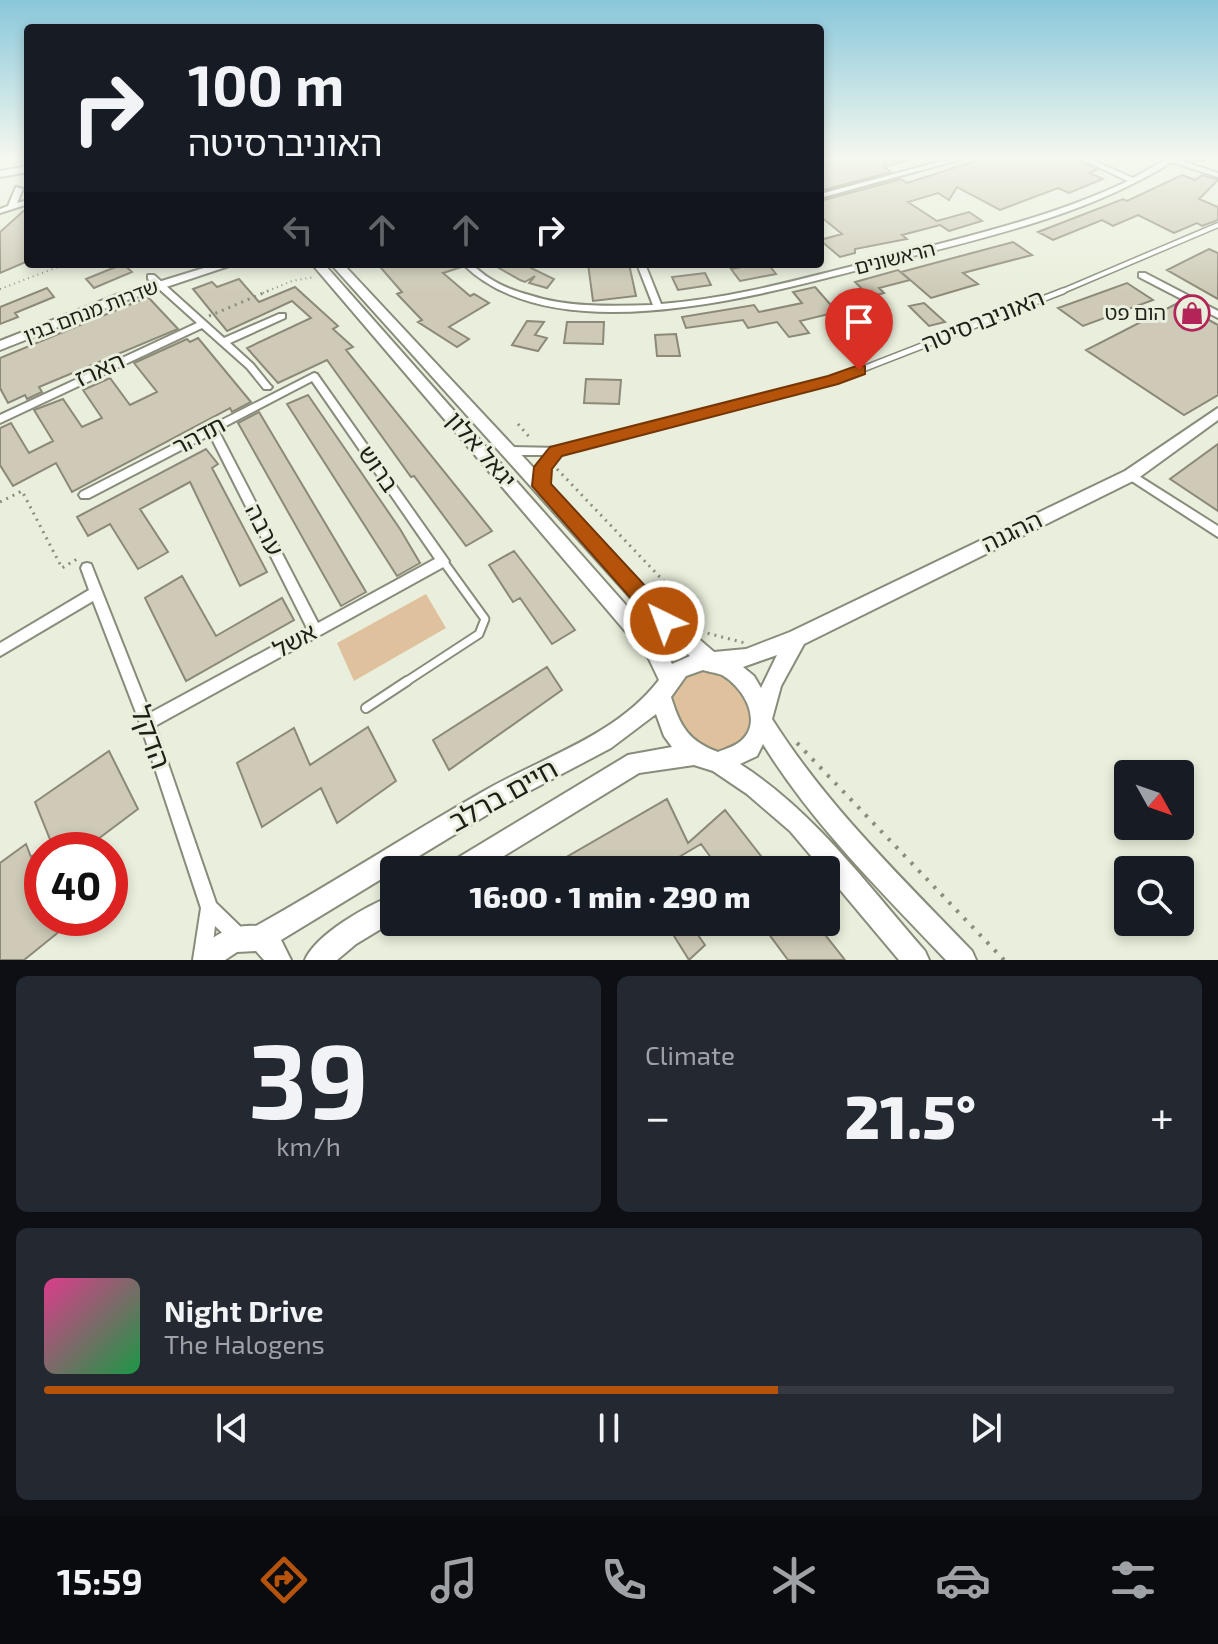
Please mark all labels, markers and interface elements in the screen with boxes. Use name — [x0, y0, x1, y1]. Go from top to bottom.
text: 100 m — [188, 50, 344, 117]
icon: right — [56, 56, 160, 160]
text: האוניברסיטה — [188, 120, 383, 163]
icon: left — [276, 208, 320, 252]
icon: ahead — [360, 208, 404, 252]
icon: ahead — [444, 208, 488, 252]
icon: right — [528, 208, 572, 252]
street label: הראשונים — [852, 235, 938, 279]
street label: שדרות מנחם בגין — [20, 273, 161, 347]
street label: האוניברסיטה — [917, 282, 1048, 357]
pin — [825, 288, 893, 370]
shop icon: הום פט — [1173, 294, 1211, 332]
icon: arrive — [837, 300, 881, 344]
place label: הום פט — [1105, 300, 1166, 324]
street label: הארז — [70, 345, 128, 392]
street label: יגאל אלון — [441, 405, 523, 493]
street label: תדהר — [167, 409, 230, 461]
street label: ברוש — [353, 439, 406, 497]
street label: ערבה — [240, 498, 291, 560]
street label: ההגנה — [977, 504, 1046, 558]
position arrow — [622, 579, 706, 663]
street label: אשל — [268, 616, 321, 663]
street label: הדקל — [125, 700, 179, 773]
street label: חיים ברלב — [442, 750, 563, 838]
north arrow — [1114, 760, 1194, 840]
map controls — [1114, 760, 1194, 936]
speed limit sign: 40 — [24, 832, 128, 936]
button: search — [1114, 856, 1194, 936]
text: 16:00 · 1 min · 290 m — [470, 878, 750, 914]
text: 39 — [248, 1015, 369, 1140]
text: Climate — [645, 1039, 735, 1070]
text: 21.5° — [845, 1079, 976, 1151]
text: − — [645, 1089, 671, 1142]
text: + — [1150, 1089, 1174, 1142]
text: km/h — [276, 1130, 341, 1161]
text: Night Drive — [164, 1292, 323, 1328]
text: The Halogens — [164, 1328, 325, 1359]
icon: previous — [210, 1406, 254, 1450]
icon: pause — [587, 1406, 631, 1450]
icon: next — [964, 1406, 1008, 1450]
icon: directions — [256, 1552, 312, 1608]
icon: music — [426, 1552, 482, 1608]
icon: phone — [596, 1552, 652, 1608]
icon: climate — [766, 1552, 822, 1608]
icon: car — [935, 1552, 991, 1608]
icon: filters — [1105, 1552, 1161, 1608]
text: 15:59 — [57, 1559, 143, 1602]

